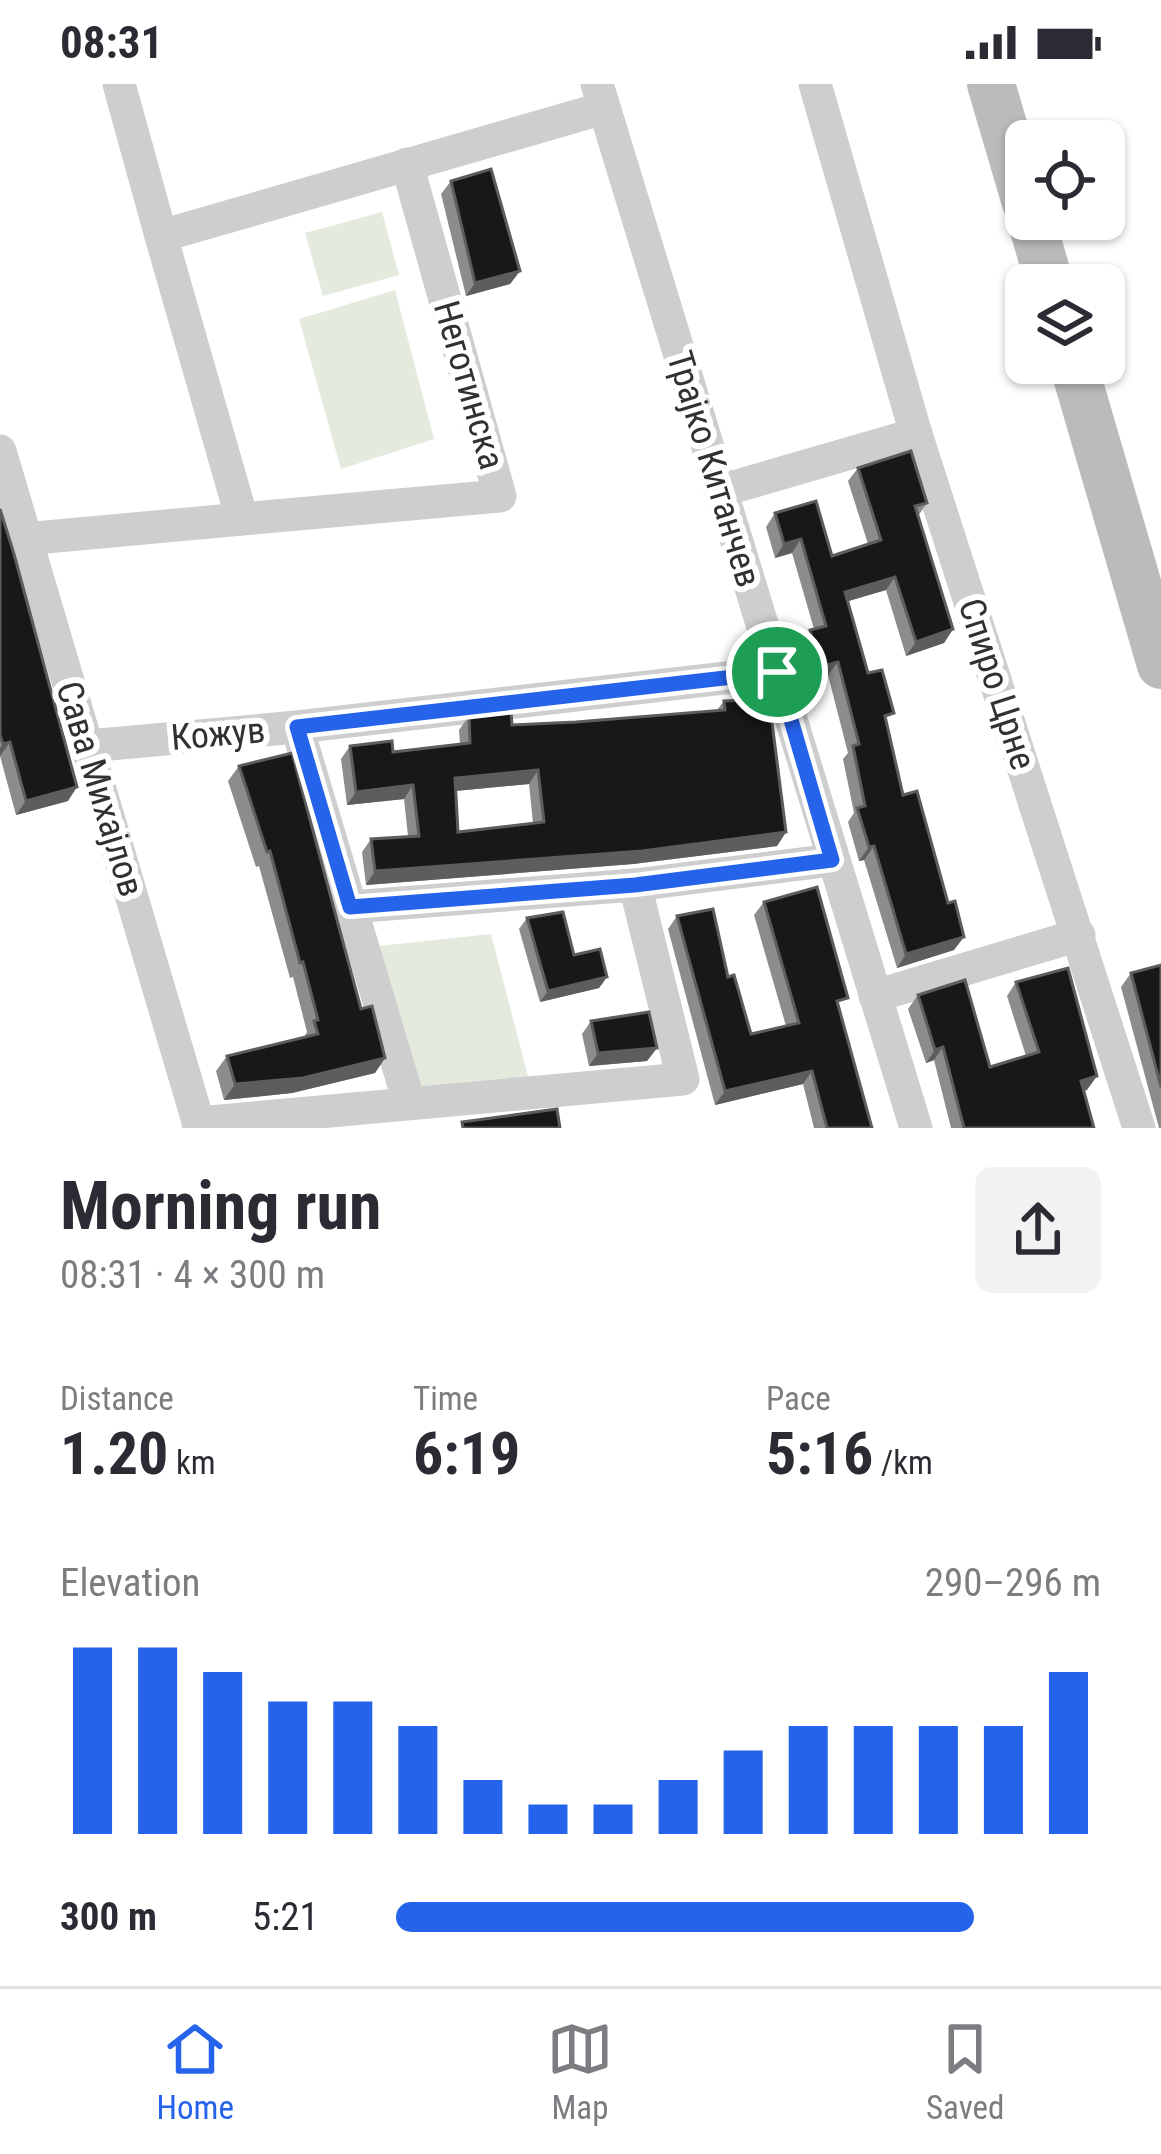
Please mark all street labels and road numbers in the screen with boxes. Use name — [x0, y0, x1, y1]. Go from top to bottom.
street label: Неготинска — [425, 296, 513, 474]
street label: Трајко Китанчев — [658, 346, 770, 592]
street label: Спиро Црне — [950, 593, 1044, 775]
street label: Сава Михајлов — [47, 676, 153, 902]
street label: Кожув — [169, 709, 267, 759]

